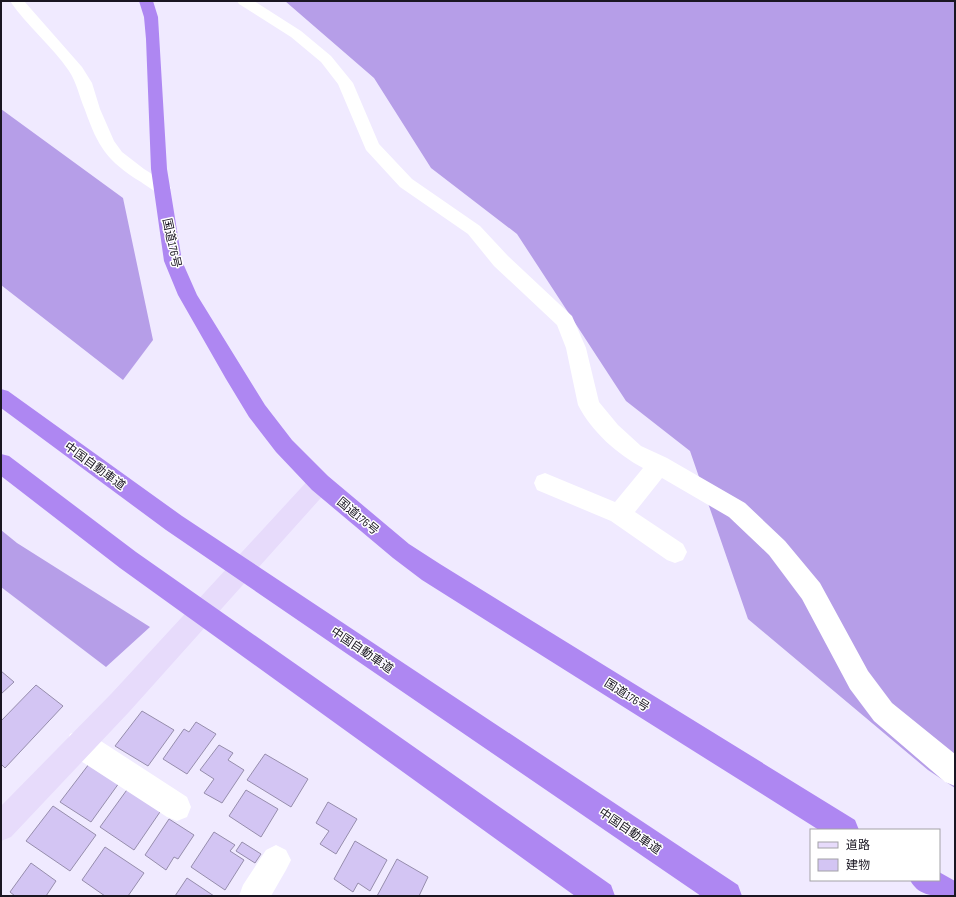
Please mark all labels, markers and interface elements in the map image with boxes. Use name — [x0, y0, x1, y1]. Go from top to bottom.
street label: 国道176号 — [159, 217, 184, 269]
street label: 中国自動車道 — [61, 439, 128, 494]
street label: 国道176号 — [334, 494, 382, 538]
street label: 中国自動車道 — [328, 624, 396, 677]
street label: 国道176号 — [601, 676, 652, 715]
street label: 中国自動車道 — [596, 805, 664, 858]
legend — [810, 829, 940, 881]
text: 道路 — [846, 838, 870, 853]
text: 建物 — [846, 858, 870, 873]

